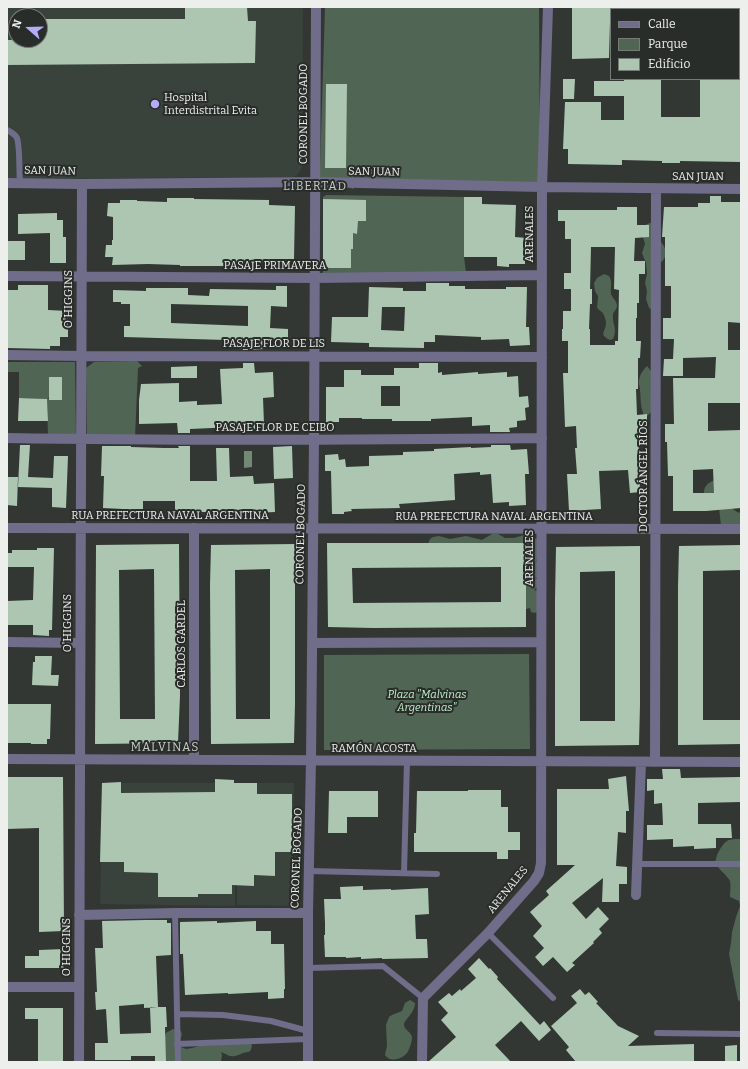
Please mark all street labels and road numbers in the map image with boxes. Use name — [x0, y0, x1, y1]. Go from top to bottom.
street label: CORONEL BOGADO — [297, 64, 311, 164]
street label: SAN JUAN — [24, 164, 76, 178]
street label: SAN JUAN — [348, 165, 400, 179]
street label: SAN JUAN — [672, 170, 724, 184]
street label: ARENALES — [523, 206, 537, 262]
street label: PASAJE PRIMAVERA — [224, 259, 326, 273]
street label: O'HIGGINS — [62, 270, 76, 328]
street label: PASAJE FLOR DE LIS — [223, 337, 325, 351]
street label: DOCTOR ÁNGEL RÍOS — [637, 420, 651, 532]
street label: PASAJE FLOR DE CEIBO — [216, 421, 334, 435]
street label: CORONEL BOGADO — [294, 484, 308, 584]
street label: RUA PREFECTURA NAVAL ARGENTINA — [71, 509, 269, 523]
street label: RUA PREFECTURA NAVAL ARGENTINA — [395, 510, 593, 524]
street label: ARENALES — [523, 530, 537, 586]
street label: O'HIGGINS — [61, 594, 75, 652]
street label: CARLOS GARDEL — [175, 600, 189, 688]
street label: RAMÓN ACOSTA — [331, 742, 417, 756]
street label: CORONEL BOGADO — [289, 807, 305, 909]
street label: ARENALES — [485, 864, 531, 916]
street label: O'HIGGINS — [60, 918, 74, 976]

